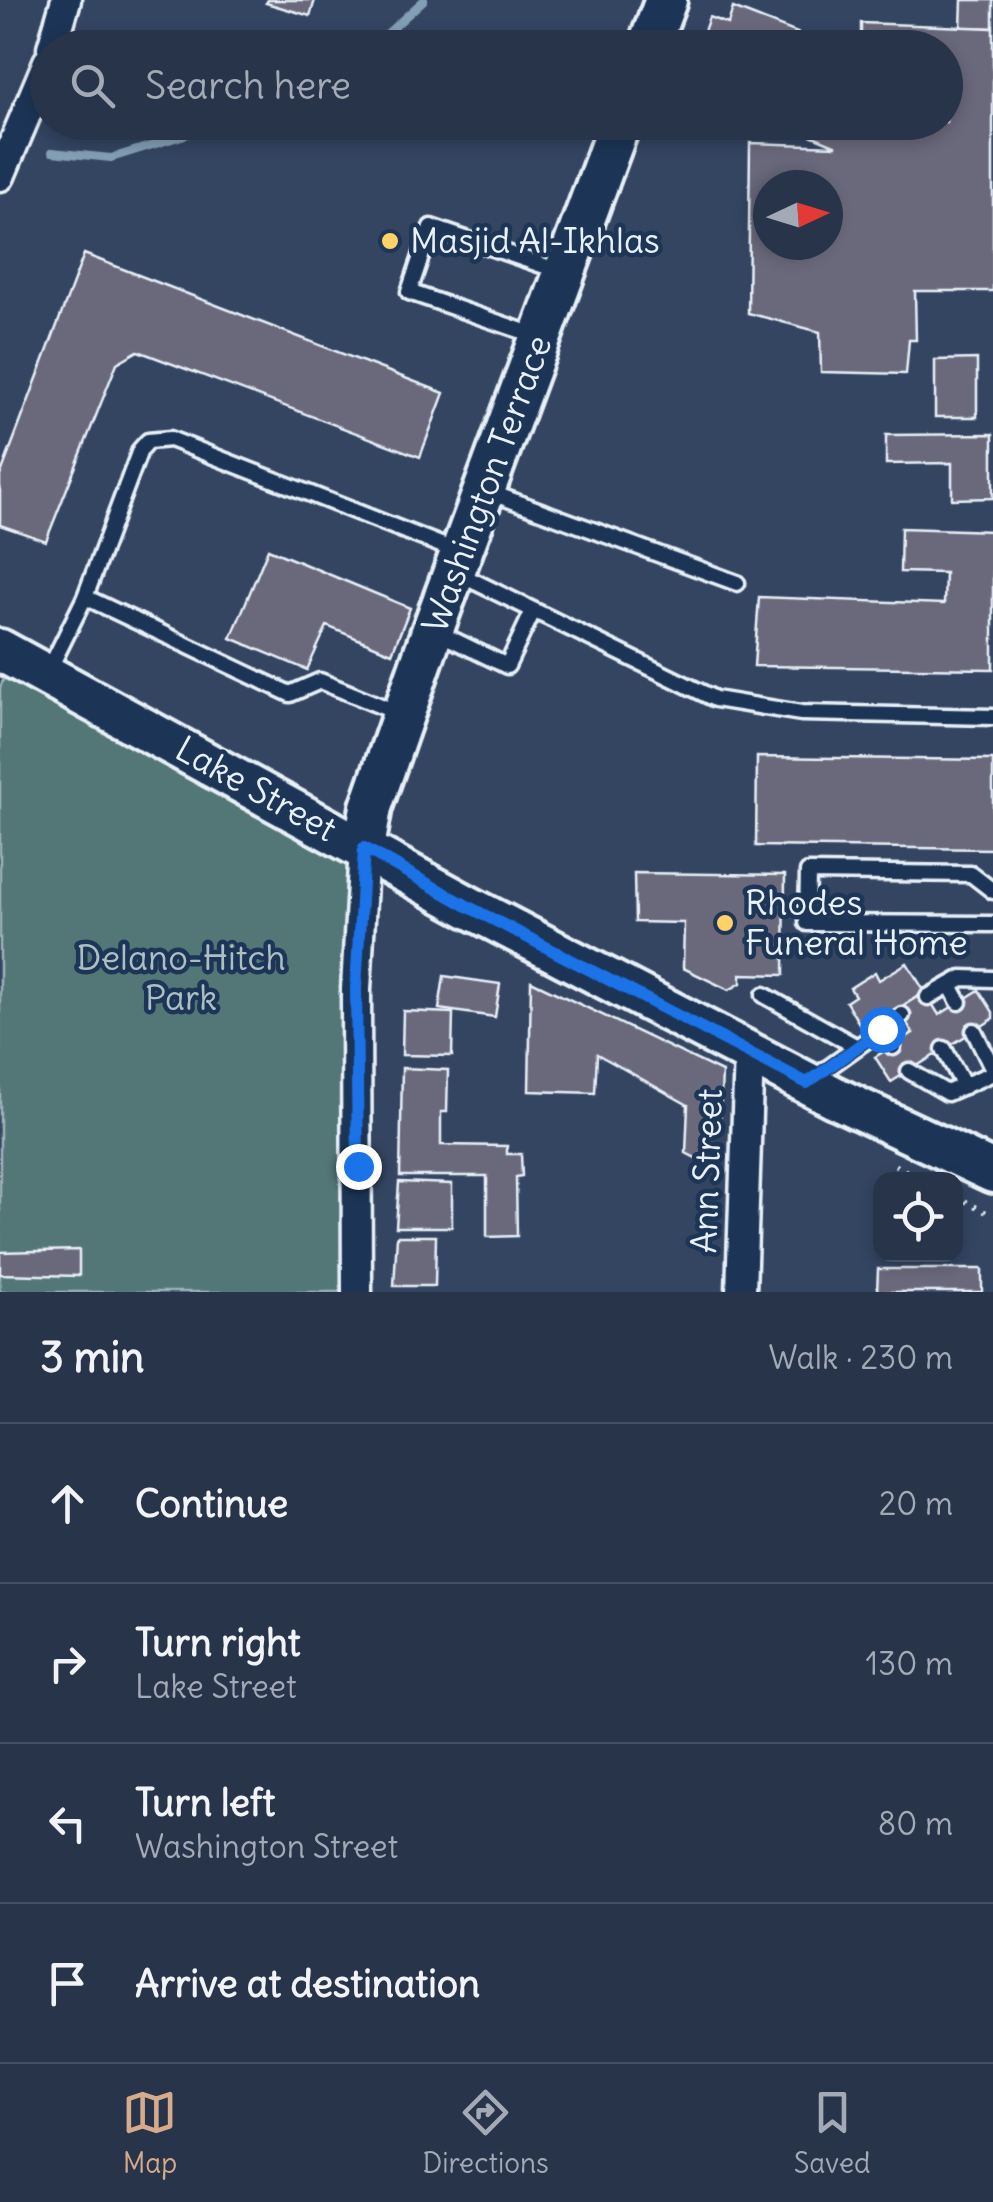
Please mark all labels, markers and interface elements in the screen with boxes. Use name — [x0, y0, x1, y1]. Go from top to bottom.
search box — [30, 30, 963, 140]
icon: search — [65, 58, 120, 113]
text: Search here — [145, 62, 351, 109]
north arrow — [753, 170, 843, 260]
place label: Masjid Al-Ikhlas — [410, 218, 660, 262]
marker: Masjid Al-Ikhlas — [379, 230, 401, 252]
street label: Washington Terrace — [412, 329, 560, 638]
street label: Lake Street — [168, 726, 345, 850]
place label: Rhodes Funeral Home — [745, 880, 968, 964]
marker: Rhodes Funeral Home — [714, 912, 736, 934]
park label: Delano-Hitch Park — [76, 935, 286, 1019]
route start — [860, 1007, 906, 1053]
street label: Ann Street — [681, 1088, 731, 1254]
route end — [336, 1144, 382, 1190]
map controls — [873, 1172, 963, 1262]
button: locate — [873, 1172, 963, 1262]
text: 3 min — [40, 1331, 144, 1383]
text: Walk · 230 m — [768, 1337, 953, 1378]
icon: ahead — [40, 1476, 95, 1531]
text: Continue — [135, 1480, 288, 1527]
text: 20 m — [879, 1483, 953, 1524]
text: Turn right — [135, 1619, 301, 1666]
icon: right — [40, 1636, 95, 1691]
text: 130 m — [865, 1643, 953, 1684]
text: Lake Street — [135, 1666, 297, 1707]
text: Turn left — [135, 1779, 275, 1826]
icon: left — [40, 1796, 95, 1851]
text: 80 m — [878, 1803, 953, 1844]
text: Washington Street — [135, 1826, 398, 1867]
icon: arrive — [40, 1956, 95, 2011]
text: Arrive at destination — [135, 1960, 480, 2007]
tab: Map — [122, 2085, 177, 2181]
tab: Directions — [422, 2085, 549, 2181]
tab: Saved — [794, 2085, 871, 2181]

